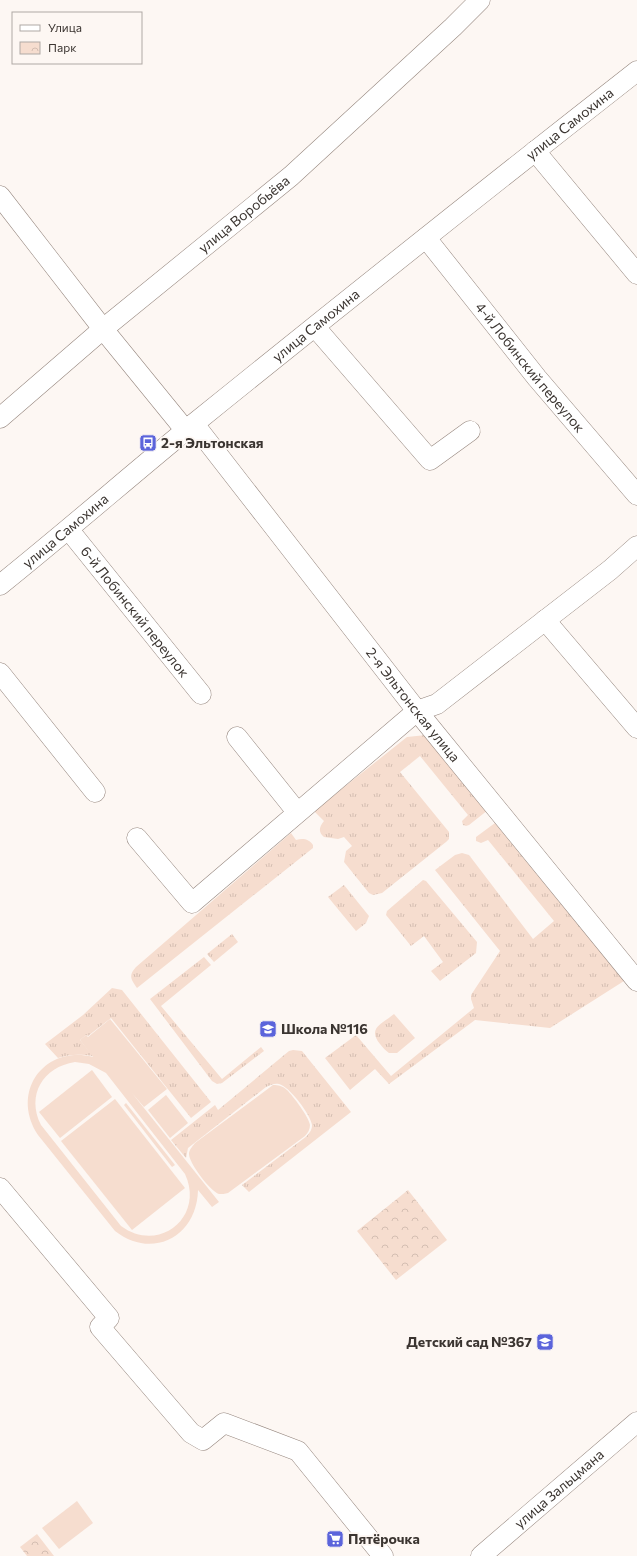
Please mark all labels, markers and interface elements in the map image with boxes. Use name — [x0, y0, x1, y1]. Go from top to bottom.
legend — [12, 12, 142, 64]
text: Улица — [48, 20, 82, 34]
text: Парк — [48, 40, 77, 54]
street label: улица Самохина — [522, 84, 617, 163]
street label: улица Воробьёва — [195, 172, 293, 256]
street label: улица Самохина — [269, 285, 363, 365]
street label: 4-й Лобинский переулок — [472, 299, 589, 436]
bus stop icon: 2-я Эльтонская — [138, 433, 158, 453]
place label: 2-я Эльтонская — [161, 434, 263, 451]
street label: улица Самохина — [19, 490, 112, 571]
street label: 6-й Лобинский переулок — [77, 543, 193, 681]
street label: 2-я Эльтонская улица — [363, 644, 464, 765]
school or university icon: Школа №116 — [258, 1019, 278, 1039]
place label: Школа №116 — [281, 1020, 368, 1037]
school or university icon: Детский сад №367 — [535, 1332, 555, 1352]
place label: Детский сад №367 — [407, 1333, 532, 1350]
street label: улица Зальцмана — [511, 1445, 607, 1532]
supermarket icon: Пятёрочка — [325, 1529, 345, 1549]
place label: Пятёрочка — [348, 1530, 420, 1547]

